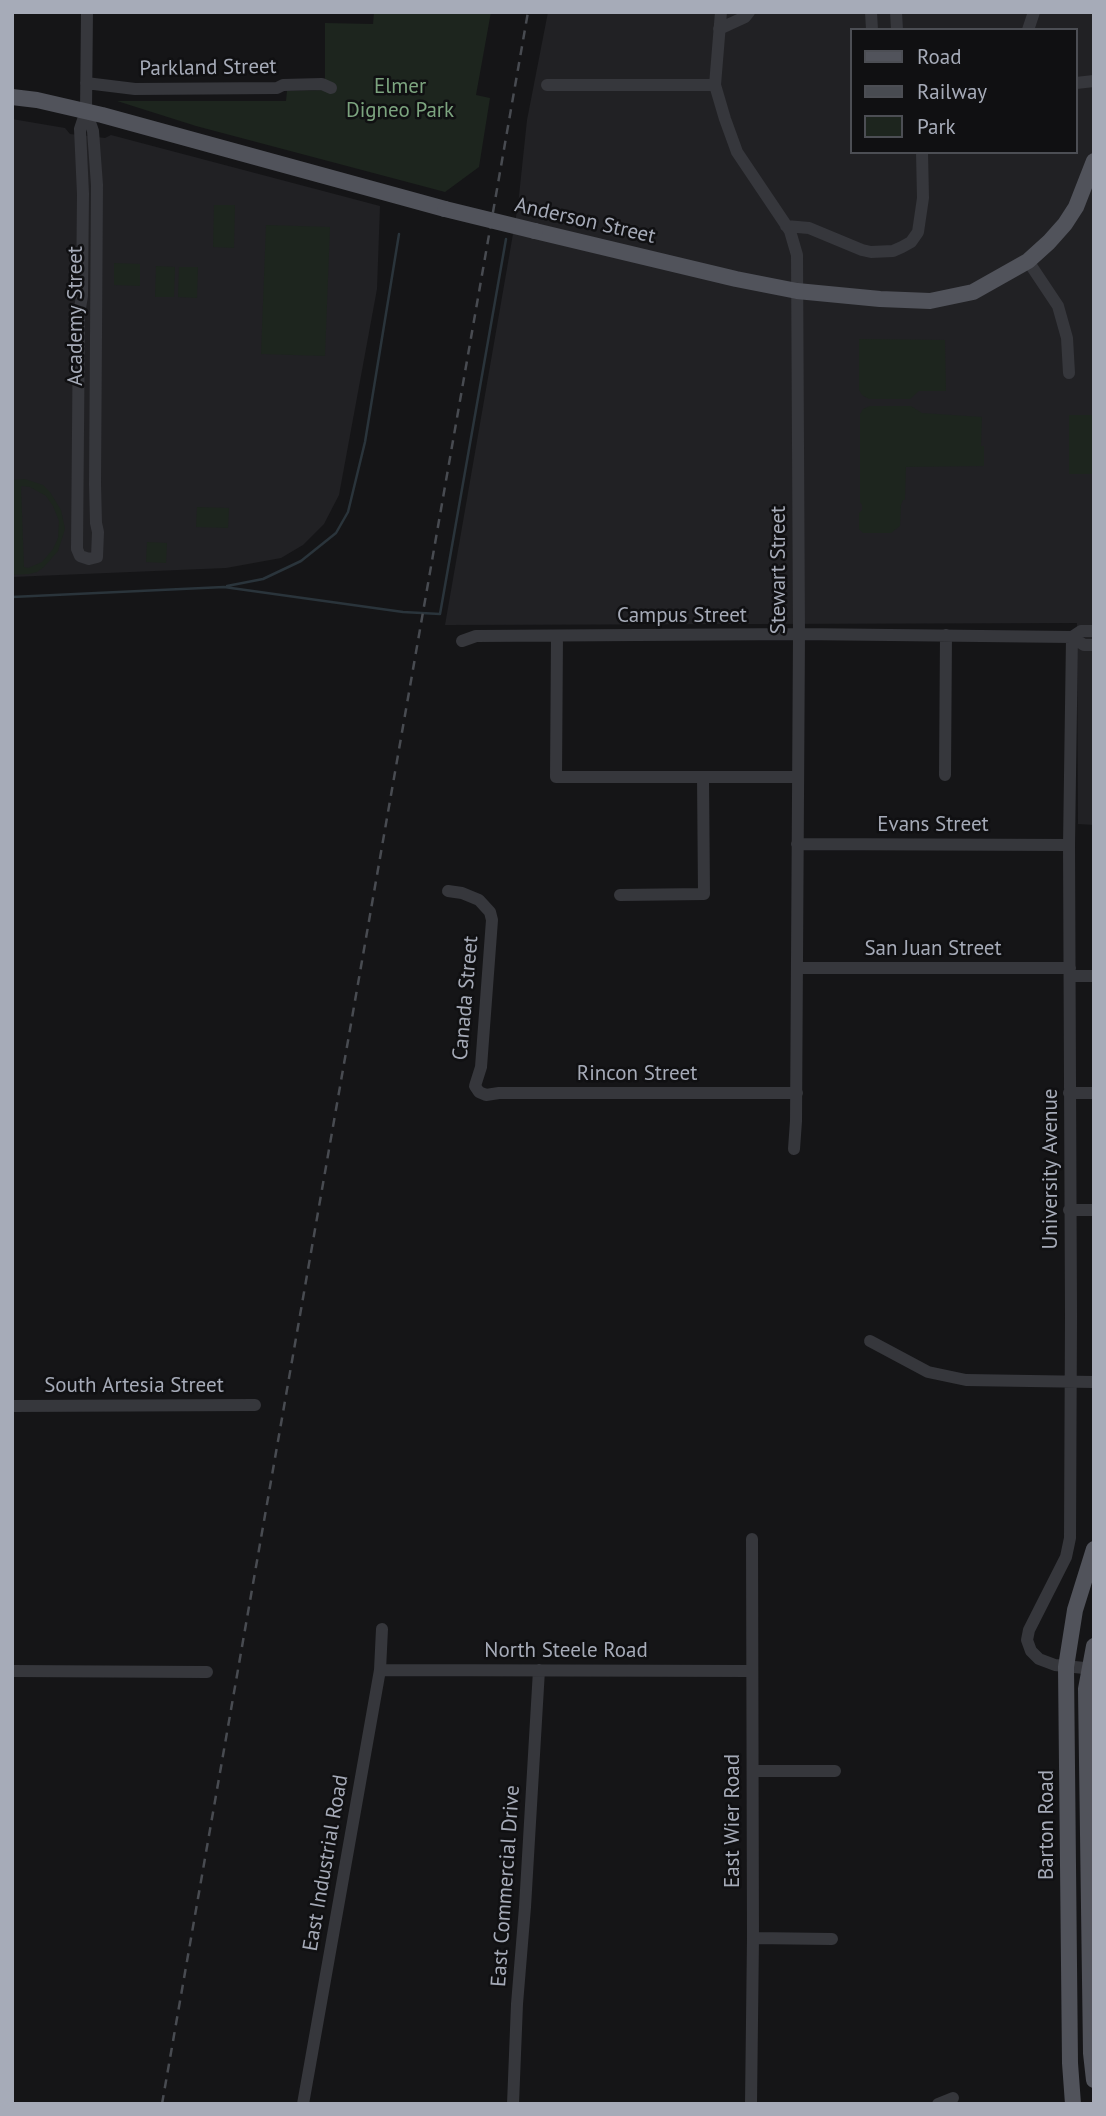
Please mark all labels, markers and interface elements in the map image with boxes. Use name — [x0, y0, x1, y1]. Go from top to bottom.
legend — [850, 28, 1078, 154]
text: Road — [917, 43, 961, 70]
street label: Parkland Street — [139, 54, 277, 82]
park label: Elmer Digneo Park — [346, 74, 454, 124]
text: Railway — [917, 78, 987, 105]
text: Park — [917, 113, 956, 140]
street label: Anderson Street — [512, 193, 658, 249]
street label: Academy Street — [63, 246, 89, 386]
street label: Stewart Street — [766, 506, 792, 634]
street label: Campus Street — [617, 603, 747, 629]
street label: Evans Street — [877, 812, 989, 838]
street label: Canada Street — [448, 935, 484, 1061]
street label: San Juan Street — [864, 936, 1002, 962]
street label: Rincon Street — [577, 1061, 697, 1087]
street label: University Avenue — [1038, 1088, 1064, 1250]
street label: South Artesia Street — [44, 1373, 224, 1399]
street label: North Steele Road — [484, 1638, 648, 1664]
street label: East Wier Road — [720, 1754, 746, 1888]
street label: Barton Road — [1034, 1770, 1060, 1880]
street label: East Industrial Road — [298, 1773, 354, 1953]
street label: East Commercial Drive — [486, 1784, 526, 1988]

